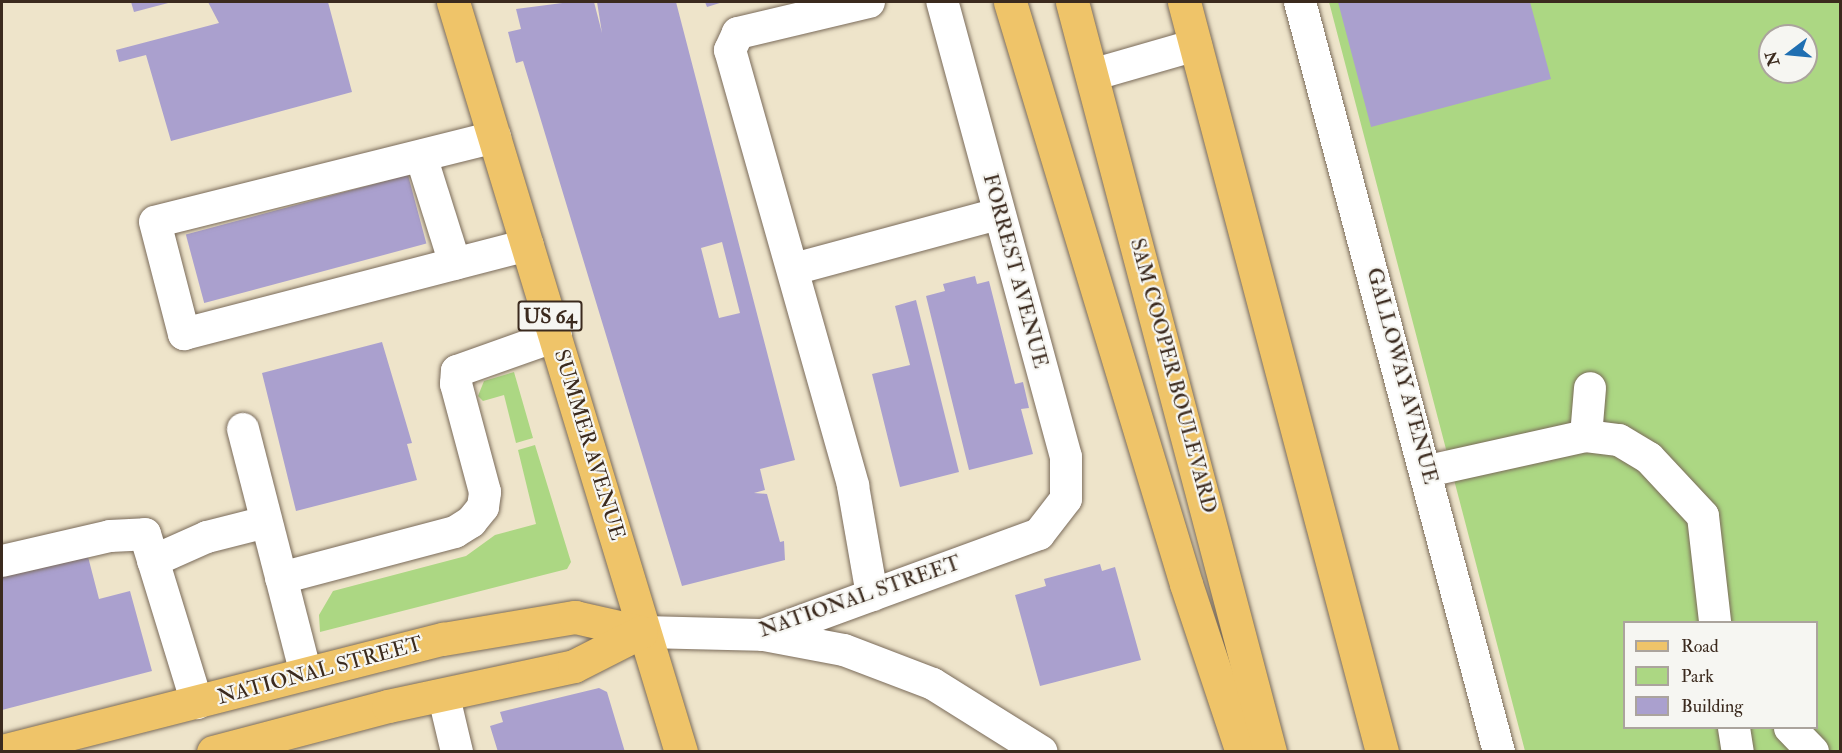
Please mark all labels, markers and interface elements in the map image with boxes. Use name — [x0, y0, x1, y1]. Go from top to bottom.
north arrow — [1758, 24, 1818, 84]
text: N — [1761, 49, 1784, 68]
street label: FORREST AVENUE — [977, 171, 1053, 371]
street label: SAM COOPER BOULEVARD — [1124, 236, 1222, 516]
street label: GALLOWAY AVENUE — [1361, 265, 1443, 487]
road number: US 64 — [517, 299, 583, 333]
street label: SUMMER AVENUE — [548, 347, 630, 543]
street label: NATIONAL STREET — [756, 551, 964, 643]
legend — [1623, 621, 1818, 729]
street label: NATIONAL STREET — [215, 631, 425, 711]
text: Road — [1681, 635, 1719, 658]
text: Park — [1681, 665, 1714, 688]
text: Building — [1681, 695, 1743, 718]

